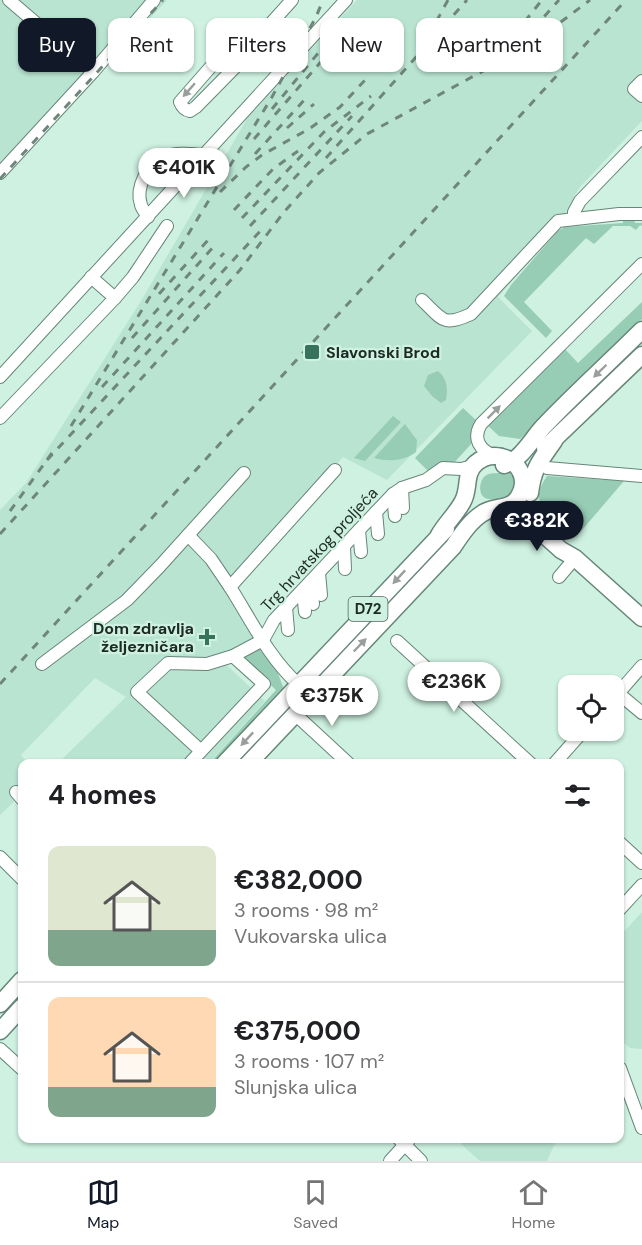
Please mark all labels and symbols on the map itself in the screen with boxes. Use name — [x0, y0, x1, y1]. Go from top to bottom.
one-way arrow — [183, 82, 196, 98]
pin: €401K — [142, 148, 226, 199]
place label: Slavonski Brod — [326, 342, 440, 363]
marker: Slavonski Brod — [303, 343, 321, 361]
one-way arrow — [594, 364, 608, 378]
one-way arrow — [486, 405, 500, 419]
street label: Trg hrvatskog proljeća — [256, 483, 382, 616]
pin: €382K — [495, 501, 579, 552]
one-way arrow — [392, 570, 406, 585]
road number: D72 — [348, 597, 388, 621]
place label: Dom zdravlja željezničara — [93, 618, 194, 657]
marker: Dom zdravlja željezničara — [198, 628, 216, 646]
one-way arrow — [353, 637, 367, 652]
pin: €236K — [412, 662, 496, 713]
pin: €375K — [290, 676, 374, 727]
one-way arrow — [240, 732, 254, 746]

